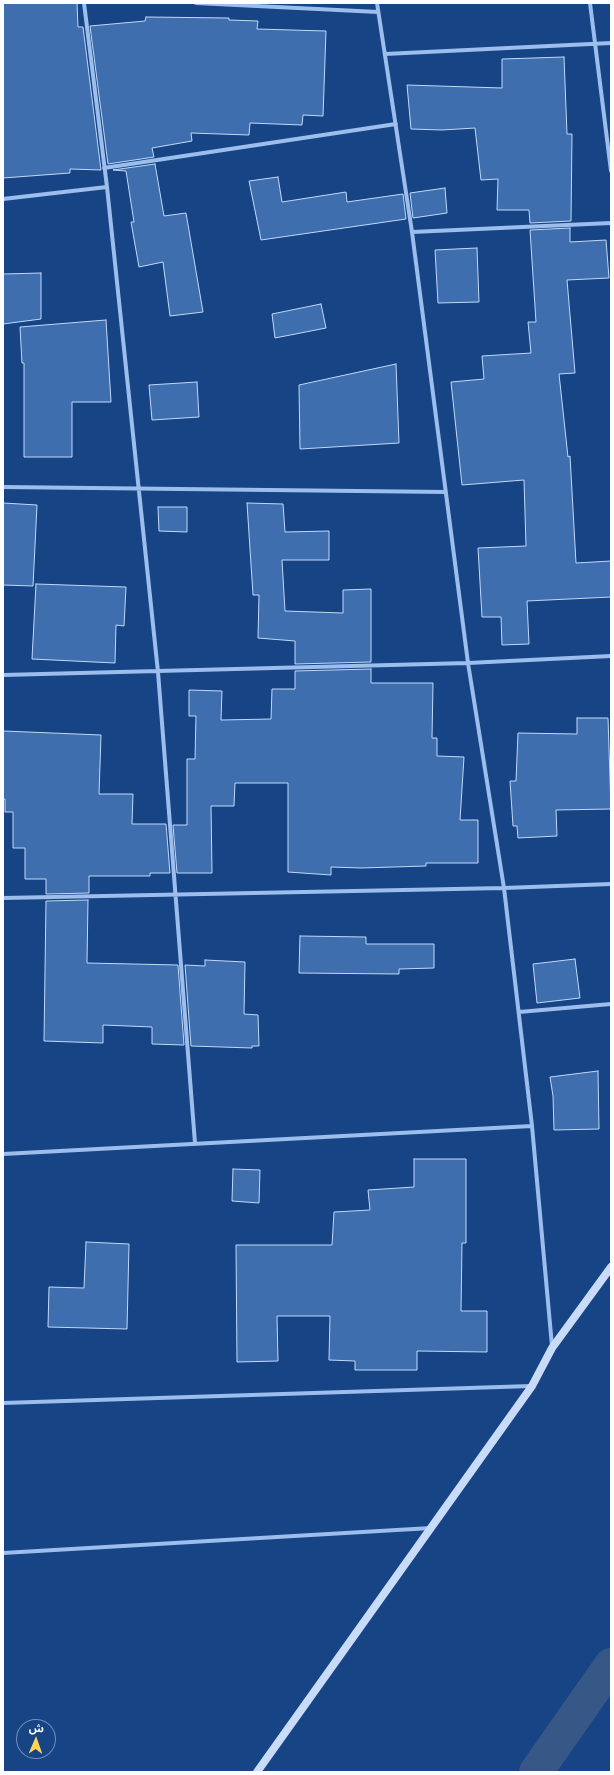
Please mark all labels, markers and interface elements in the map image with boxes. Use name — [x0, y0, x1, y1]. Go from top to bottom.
north arrow — [16, 1719, 56, 1759]
text: ش — [29, 1721, 44, 1734]

